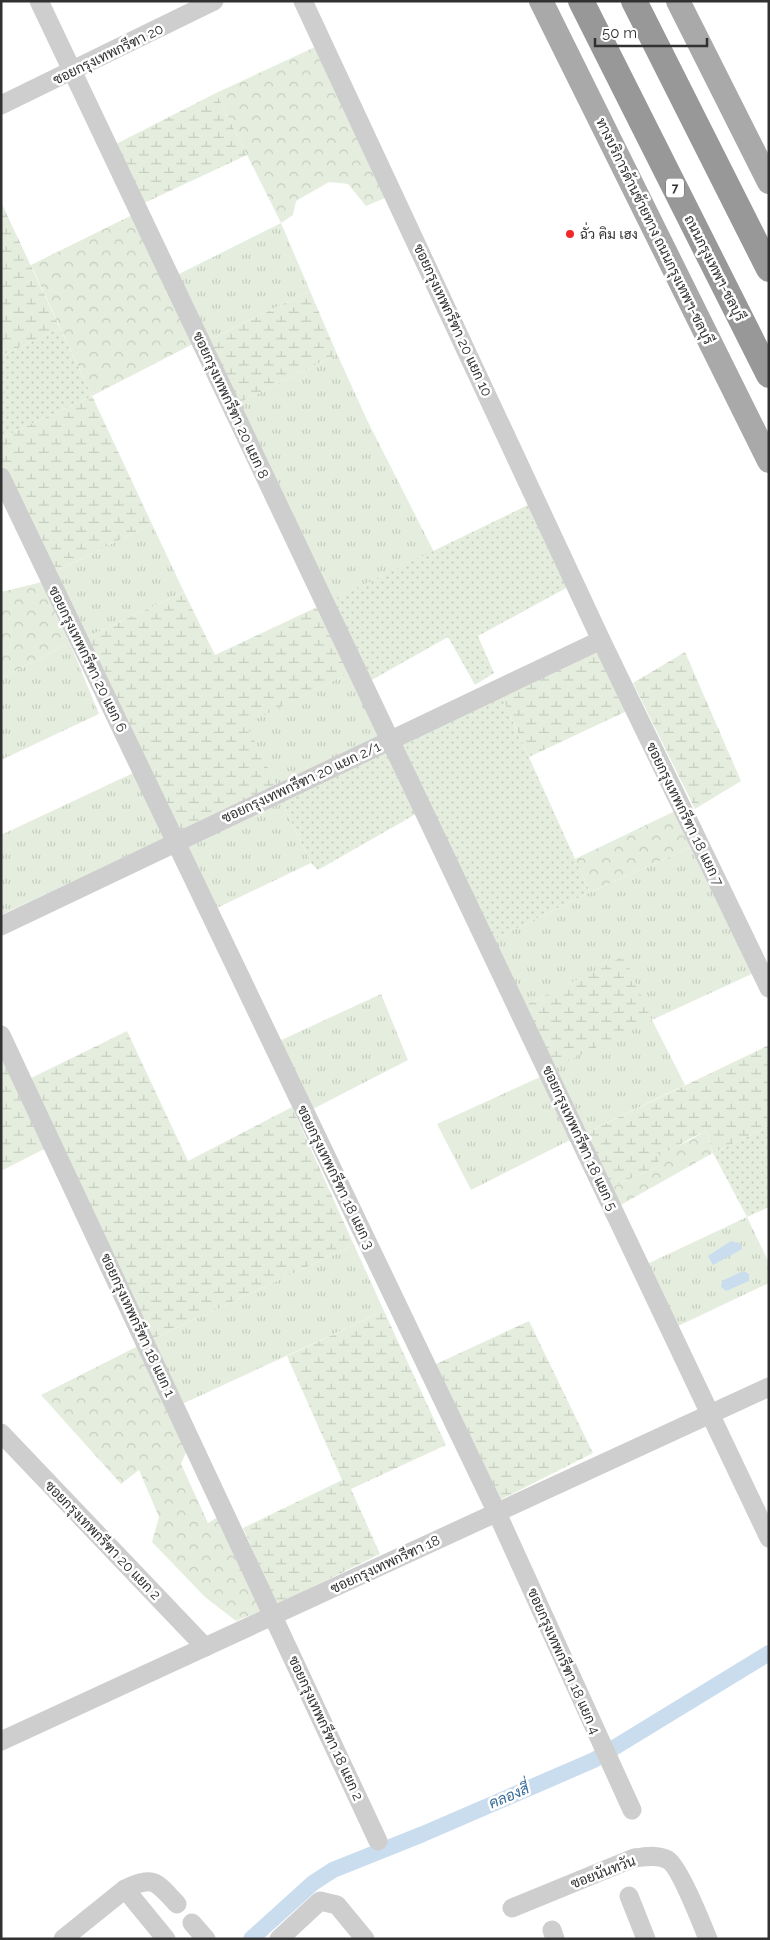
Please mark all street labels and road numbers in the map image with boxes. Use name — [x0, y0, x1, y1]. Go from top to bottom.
street label: ซอยกรุงเทพกรีฑา 20 — [50, 19, 167, 89]
street label: ทางบริการด้านซ้ายทาง ถนนกรุงเทพฯ-ชลบุรี — [593, 115, 717, 347]
road number: 7 — [666, 178, 684, 198]
street label: ถนนกรุงเทพฯ-ชลบุรี — [681, 212, 749, 324]
street label: ซอยกรุงเทพกรีฑา 20 แยก 10 — [409, 241, 496, 400]
street label: ซอยกรุงเทพกรีฑา 20 แยก 8 — [188, 329, 273, 482]
street label: ซอยกรุงเทพกรีฑา 20 แยก 6 — [44, 583, 131, 735]
street label: ซอยกรุงเทพกรีฑา 20 แยก 2/1 — [219, 737, 384, 828]
street label: ซอยกรุงเทพกรีฑา 18 แยก 7 — [641, 739, 728, 890]
street label: ซอยกรุงเทพกรีฑา 18 แยก 5 — [538, 1063, 622, 1214]
street label: ซอยกรุงเทพกรีฑา 18 แยก 3 — [292, 1102, 379, 1252]
street label: ซอยกรุงเทพกรีฑา 18 แยก 1 — [96, 1250, 179, 1400]
street label: ซอยกรุงเทพกรีฑา 20 แยก 2 — [40, 1476, 165, 1604]
street label: ซอยกรุงเทพกรีฑา 18 — [327, 1531, 443, 1598]
street label: ซอยกรุงเทพกรีฑา 18 แยก 4 — [523, 1585, 605, 1738]
street label: ซอยกรุงเทพกรีฑา 18 แยก 2 — [284, 1653, 367, 1804]
street label: ซอยนันทวัน — [568, 1852, 638, 1892]

